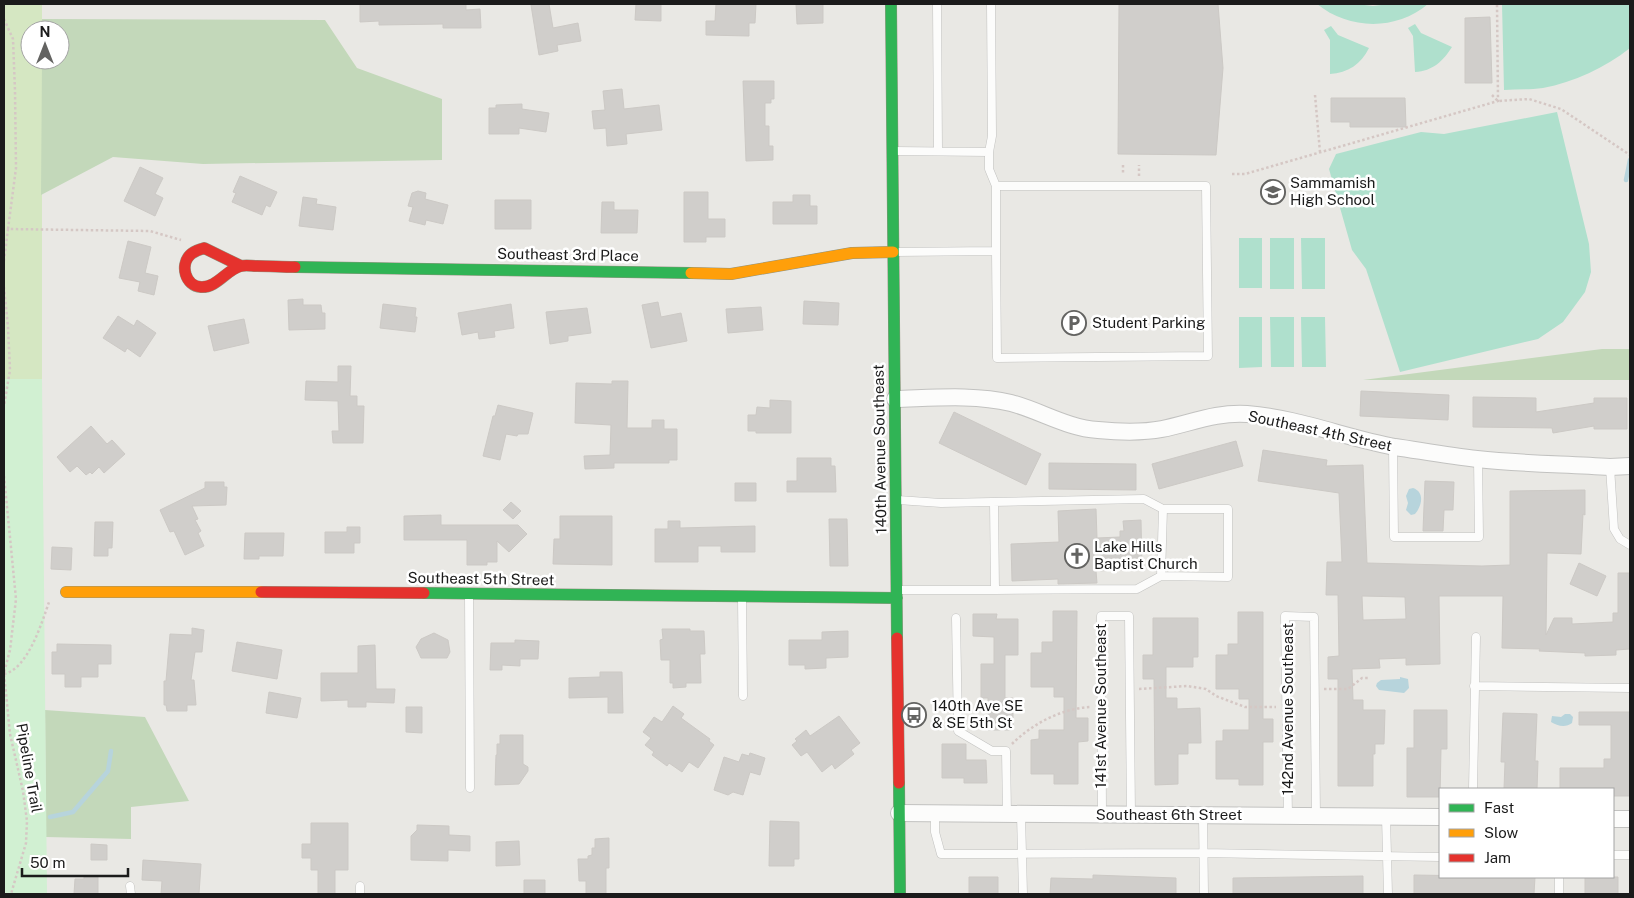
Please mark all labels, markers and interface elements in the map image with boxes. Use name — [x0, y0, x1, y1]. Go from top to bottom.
north arrow — [20, 20, 70, 70]
text: N — [40, 24, 50, 40]
place label: Sammamish High School — [1290, 174, 1375, 208]
school or university icon: Sammamish High School — [1260, 179, 1286, 205]
street label: Southeast 3rd Place — [497, 245, 639, 264]
parking icon: Student Parking — [1061, 310, 1087, 336]
place label: Student Parking — [1092, 314, 1205, 331]
street label: 140th Avenue Southeast — [870, 364, 889, 534]
street label: Southeast 4th Street — [1247, 407, 1394, 454]
place label: Lake Hills Baptist Church — [1094, 538, 1198, 572]
church icon: Lake Hills Baptist Church — [1064, 543, 1090, 569]
street label: Southeast 5th Street — [407, 569, 555, 588]
street label: 141st Avenue Southeast — [1092, 623, 1109, 789]
street label: 142nd Avenue Southeast — [1279, 623, 1296, 795]
place label: 140th Ave SE & SE 5th St — [932, 697, 1023, 731]
bus stop icon: 140th Ave SE & SE 5th St — [901, 702, 927, 728]
street label: Pipeline Trail — [13, 722, 46, 814]
legend — [1439, 788, 1614, 878]
text: Fast — [1484, 799, 1514, 816]
street label: Southeast 6th Street — [1096, 806, 1242, 823]
text: Slow — [1484, 824, 1519, 841]
scale bar — [22, 846, 129, 878]
text: Jam — [1484, 849, 1511, 866]
text: 50 m — [30, 854, 65, 871]

